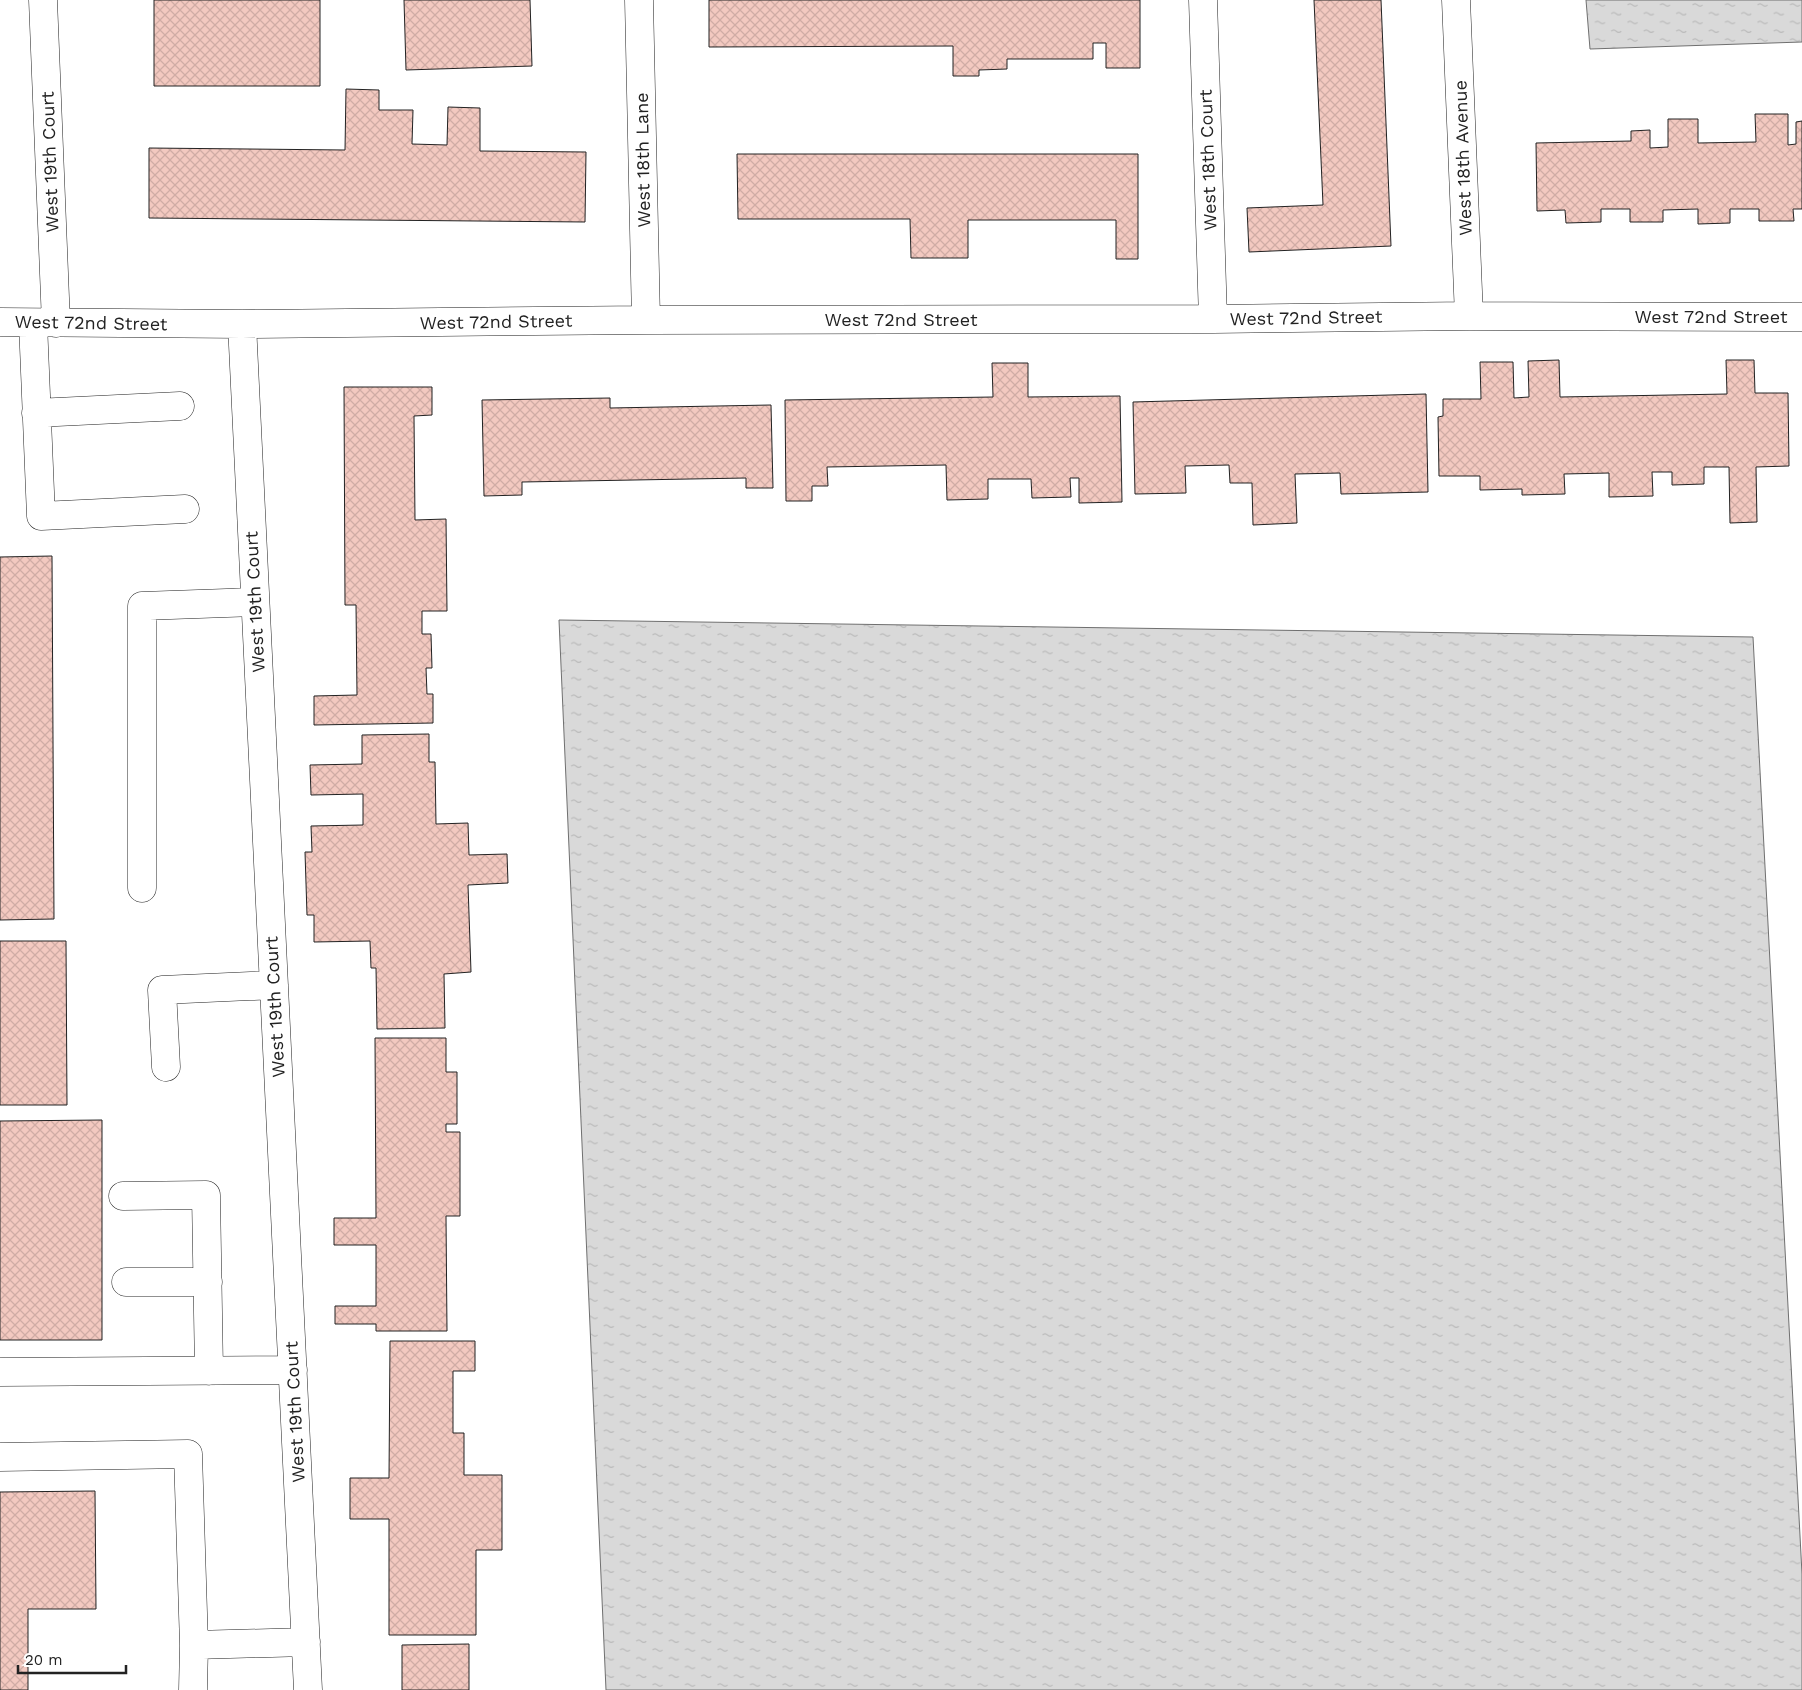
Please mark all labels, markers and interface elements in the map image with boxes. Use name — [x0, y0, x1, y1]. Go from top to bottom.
street label: West 18th Avenue — [1449, 80, 1476, 236]
street label: West 18th Court — [1195, 89, 1220, 231]
street label: West 19th Court — [37, 91, 62, 233]
street label: West 18th Lane — [631, 92, 654, 228]
street label: West 72nd Street — [1229, 306, 1383, 329]
street label: West 72nd Street — [1635, 306, 1788, 327]
street label: West 72nd Street — [825, 309, 978, 330]
street label: West 72nd Street — [419, 310, 573, 333]
street label: West 72nd Street — [14, 311, 168, 334]
street label: West 19th Court — [240, 530, 269, 673]
street label: West 19th Court — [260, 935, 289, 1078]
street label: West 19th Court — [280, 1340, 309, 1483]
scale bar — [18, 1642, 125, 1674]
text: 20 m — [25, 1651, 63, 1669]

